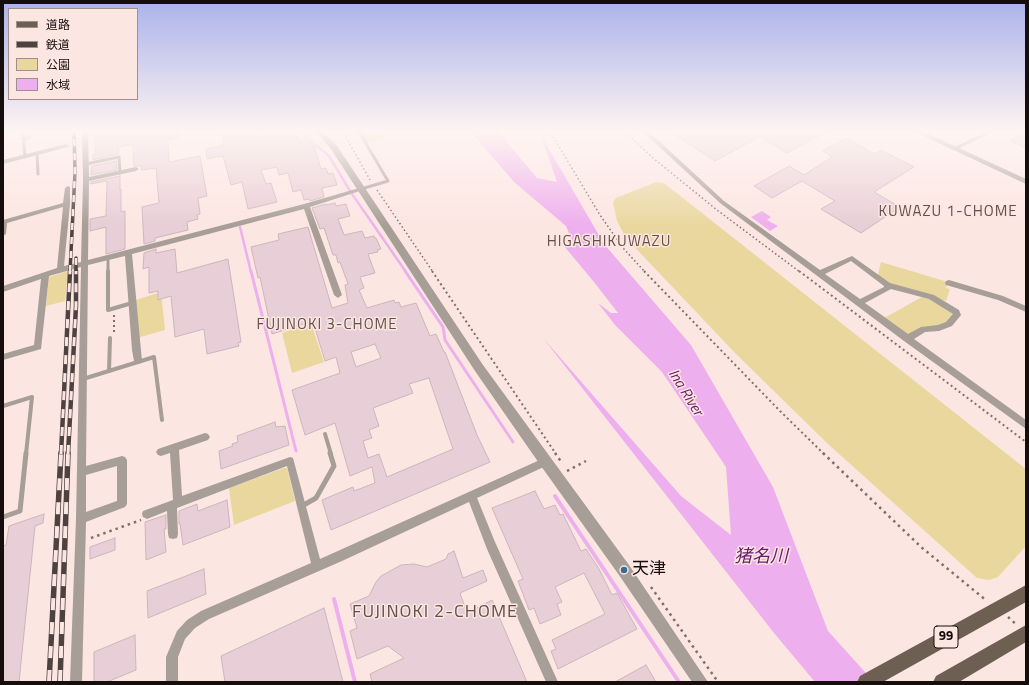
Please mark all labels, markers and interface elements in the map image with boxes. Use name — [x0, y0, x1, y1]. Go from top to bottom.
legend — [8, 8, 138, 100]
text: 道路 — [46, 15, 70, 34]
text: 鉄道 — [46, 35, 70, 54]
text: 公園 — [46, 55, 70, 74]
text: 水域 — [46, 75, 70, 94]
district label: KUWAZU 1-CHOME — [878, 203, 1018, 221]
district label: HIGASHIKUWAZU — [547, 233, 671, 251]
district label: FUJINOKI 3-CHOME — [257, 316, 397, 334]
water label: Ina River — [664, 366, 706, 420]
water label: 猪名川 — [734, 547, 788, 569]
place label: 天津 — [632, 560, 666, 580]
marker: 天津 — [619, 565, 629, 575]
district label: FUJINOKI 2-CHOME — [352, 602, 518, 624]
road number: 99 — [934, 626, 958, 648]

